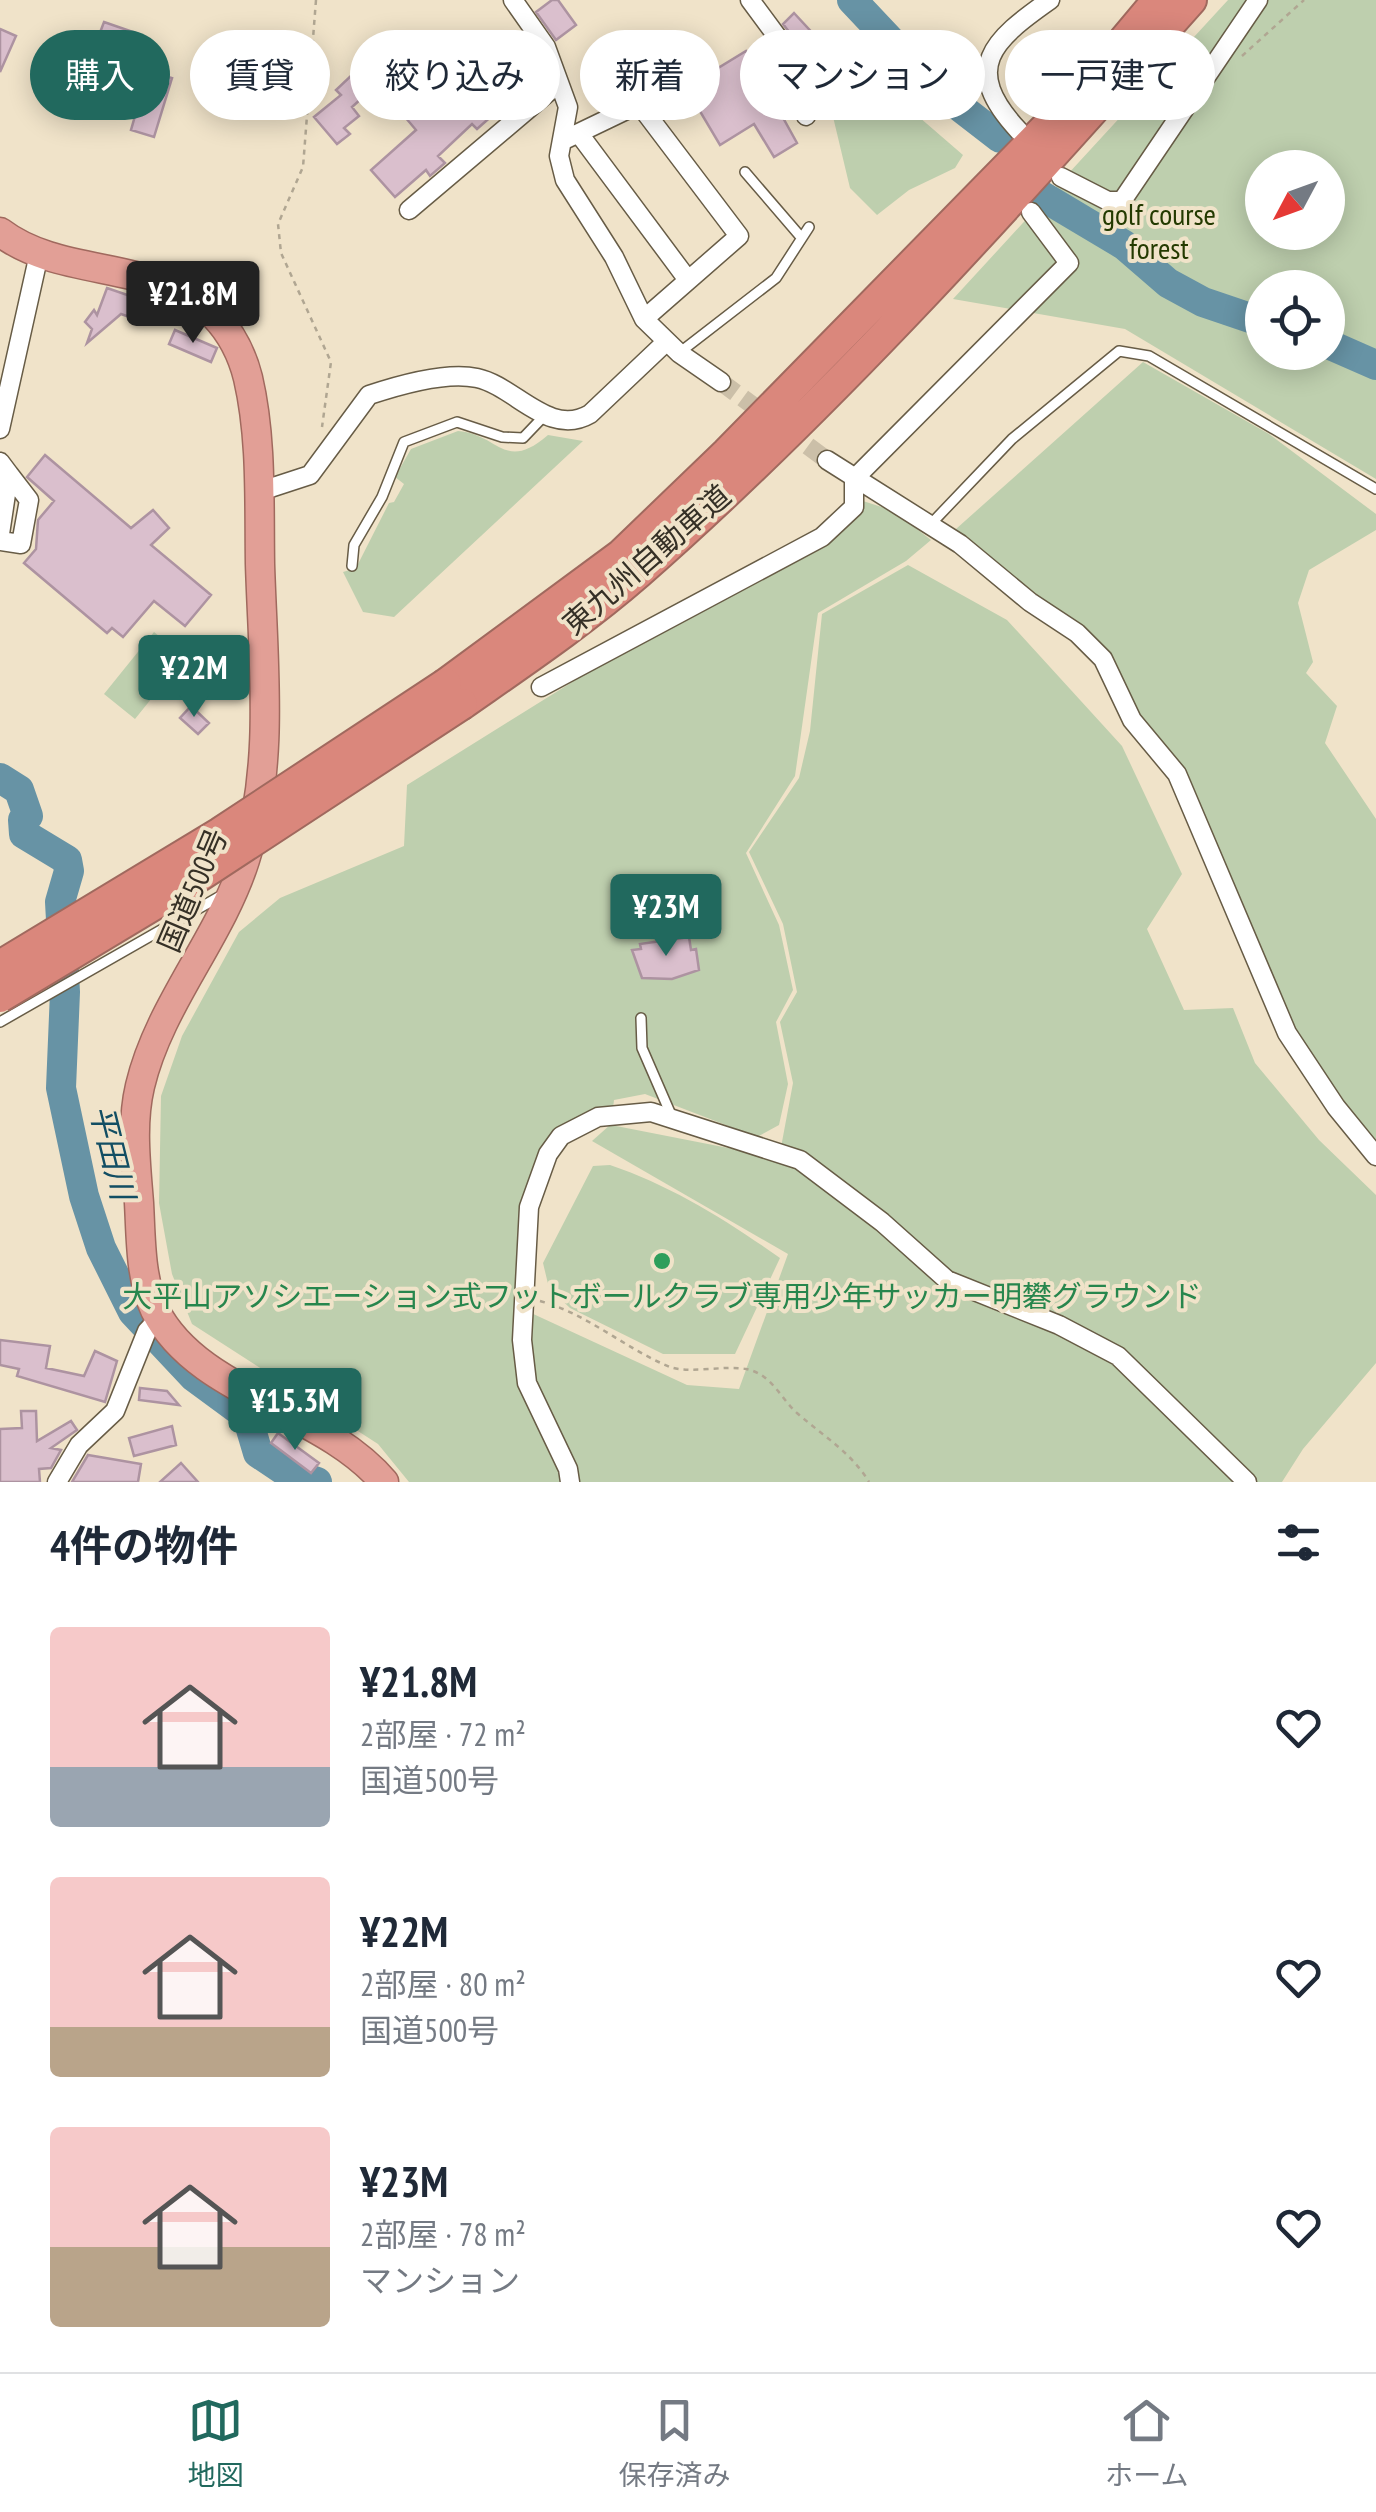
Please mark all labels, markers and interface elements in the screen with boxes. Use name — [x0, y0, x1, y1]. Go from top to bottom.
chip: 購入 — [30, 30, 170, 120]
chip: 賃貸 — [190, 30, 330, 120]
chip: 絞り込み — [350, 30, 560, 120]
chip: 新着 — [580, 30, 720, 120]
chip: マンション — [740, 30, 985, 120]
chip: 一戸建て — [1005, 30, 1215, 120]
north arrow — [1245, 150, 1345, 250]
map controls — [1245, 150, 1345, 370]
park label: golf course forest — [1102, 194, 1216, 267]
pin: ¥21.8M — [112, 261, 274, 346]
button: locate — [1245, 270, 1345, 370]
text: ¥21.8M — [148, 272, 238, 314]
street label: 東九州自動車道 — [554, 475, 738, 643]
pin: ¥22M — [135, 635, 253, 720]
text: ¥22M — [160, 646, 228, 688]
street label: 国道500号 — [149, 822, 235, 958]
pin: ¥23M — [607, 874, 725, 959]
text: ¥23M — [632, 885, 700, 927]
water label: 平田川 — [81, 1100, 146, 1207]
marker: 大平山アソシエーション式フットボールクラブ専用少年サッカー明礬グラウンド — [651, 1250, 673, 1272]
place label: 大平山アソシエーション式フットボールクラブ専用少年サッカー明礬グラウンド — [122, 1276, 1202, 1315]
pin: ¥15.3M — [214, 1368, 376, 1453]
text: ¥15.3M — [250, 1379, 340, 1421]
icon: filters — [1271, 1515, 1326, 1570]
text: 4件の物件 — [50, 1518, 238, 1573]
text: ¥21.8M — [360, 1654, 477, 1709]
icon: home — [130, 1667, 250, 1787]
icon: heart — [1271, 1700, 1326, 1755]
text: 2部屋 · 72 m² — [360, 1713, 526, 1755]
text: 国道500号 — [360, 1759, 499, 1801]
text: ¥22M — [360, 1904, 448, 1959]
icon: home — [130, 1917, 250, 2037]
icon: heart — [1271, 1950, 1326, 2005]
text: 2部屋 · 80 m² — [360, 1963, 526, 2005]
text: 国道500号 — [360, 2009, 499, 2051]
text: ¥23M — [360, 2154, 448, 2209]
icon: home — [130, 2167, 250, 2287]
icon: heart — [1271, 2200, 1326, 2255]
text: 2部屋 · 78 m² — [360, 2213, 526, 2255]
text: マンション — [360, 2259, 520, 2301]
tab: 地図 — [187, 2393, 243, 2493]
tab: 保存済み — [618, 2393, 730, 2493]
tab: ホーム — [1105, 2393, 1189, 2493]

